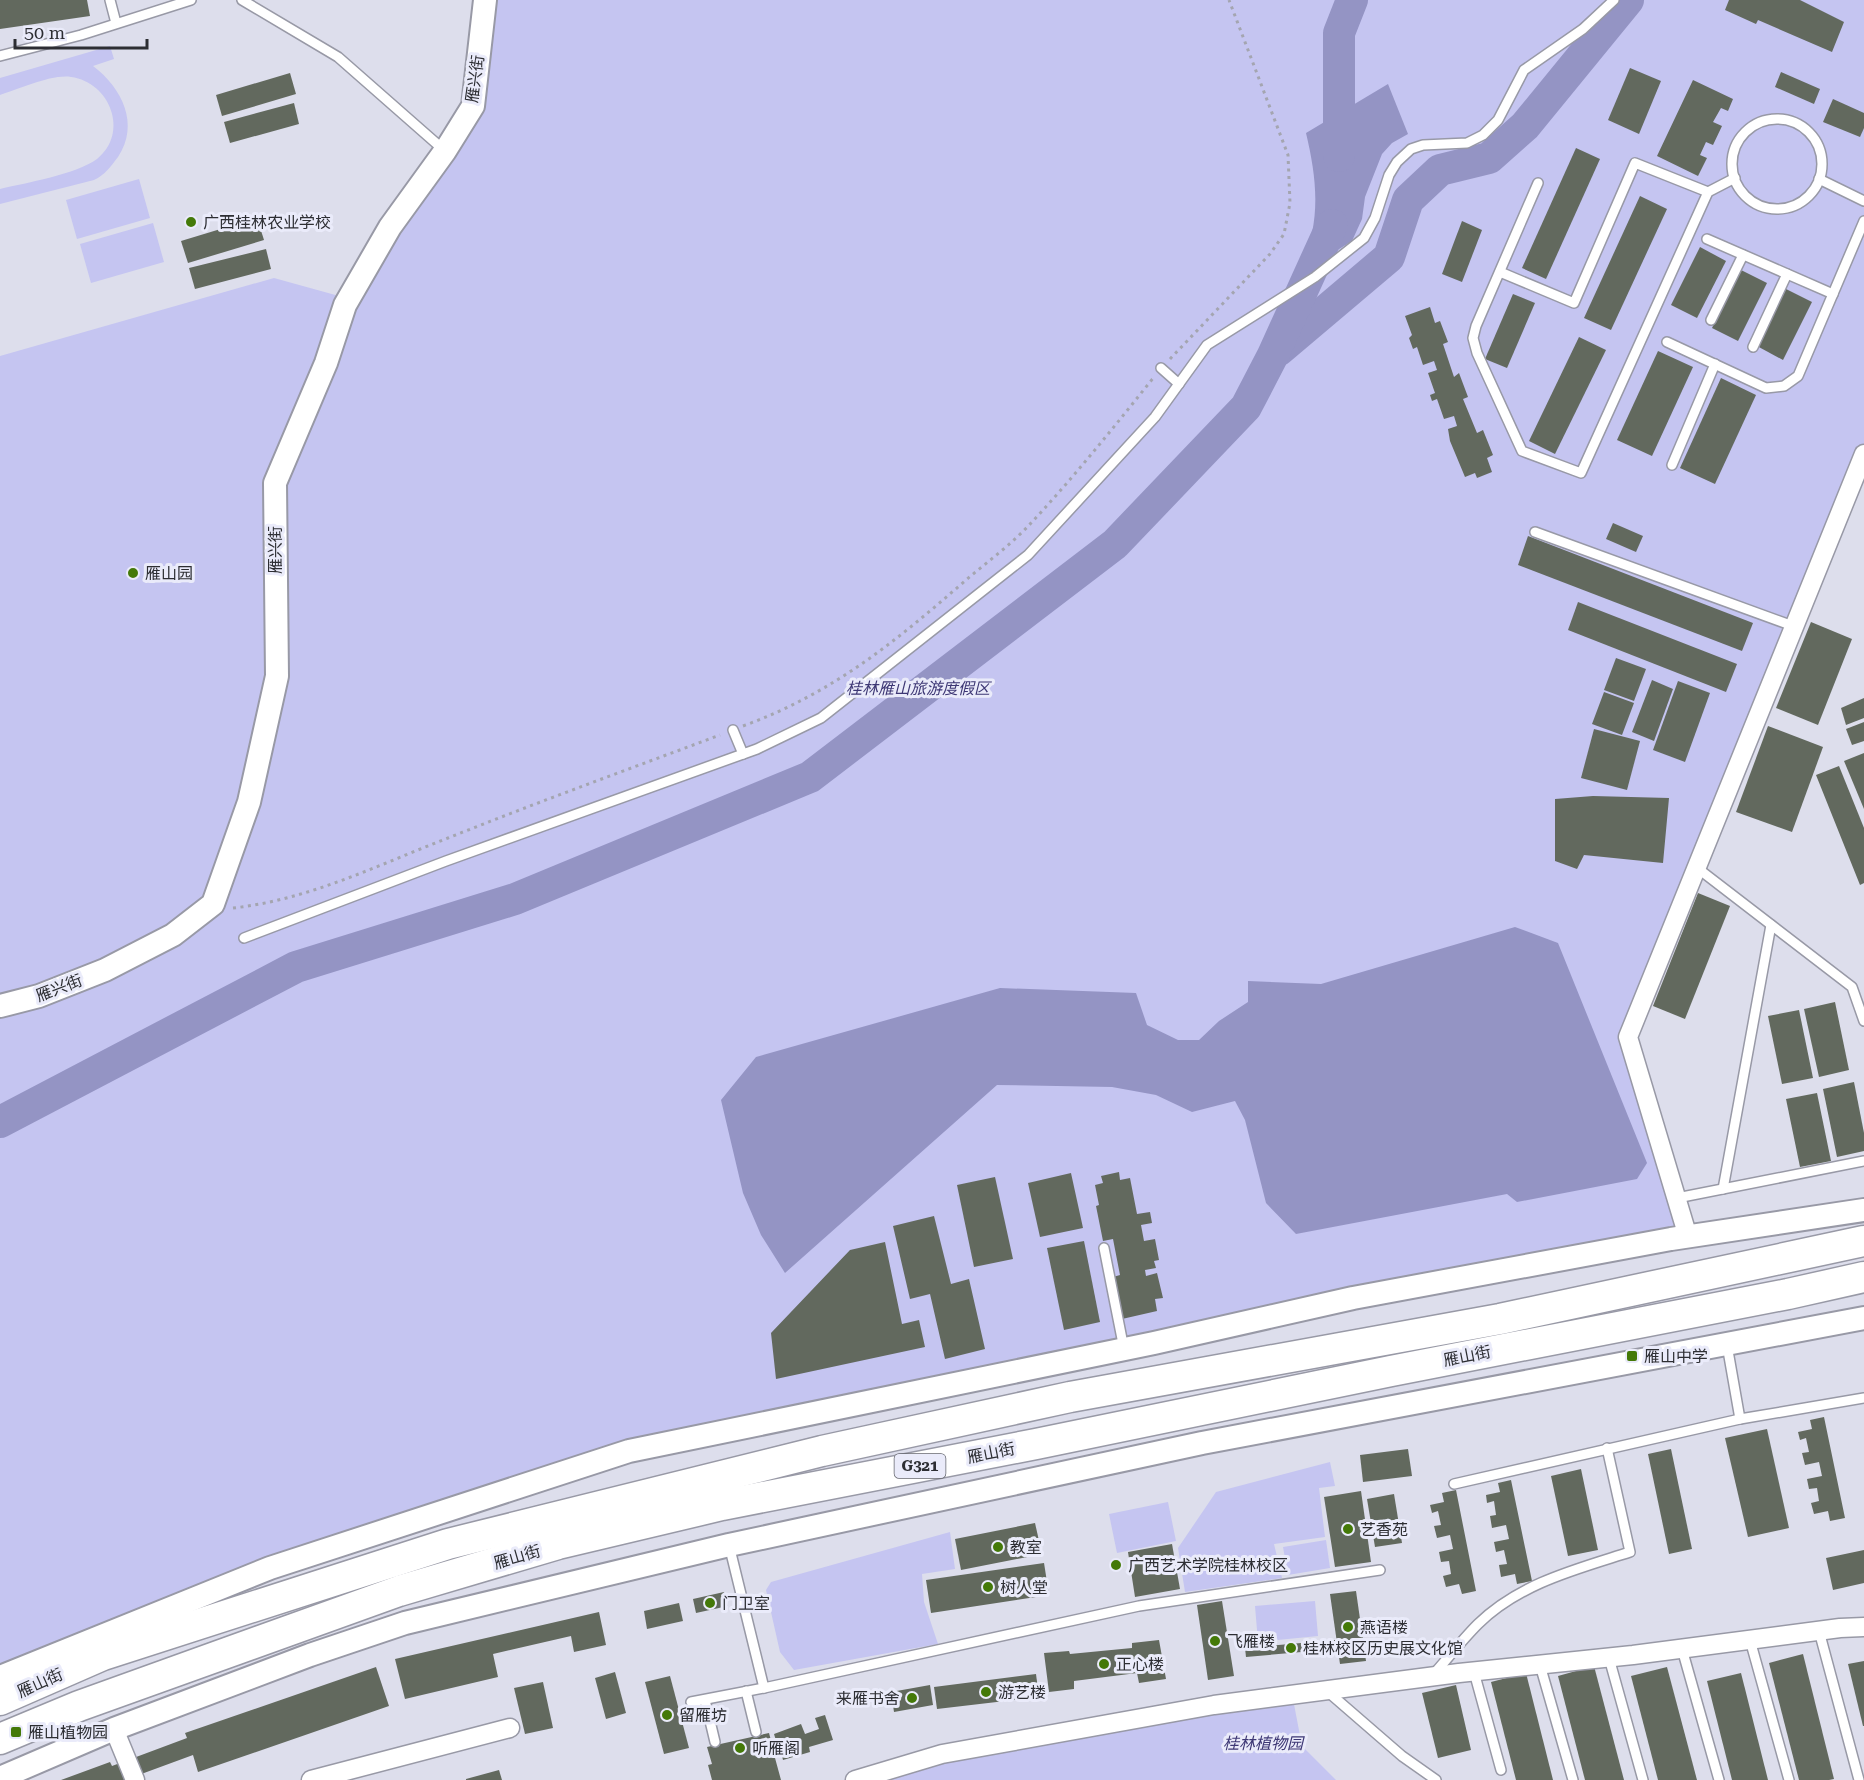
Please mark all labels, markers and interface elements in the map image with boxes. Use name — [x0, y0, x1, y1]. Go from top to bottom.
scale bar — [15, 12, 147, 50]
text: 50 m — [24, 22, 65, 43]
street label: 雁兴街 — [462, 54, 488, 104]
place label: 广西桂林农业学校 — [203, 213, 331, 232]
marker: 广西桂林农业学校 — [184, 215, 198, 229]
street label: 雁兴街 — [266, 526, 285, 574]
place label: 雁山园 — [145, 564, 193, 583]
marker: 雁山园 — [126, 566, 140, 580]
park label: 桂林雁山旅游度假区 — [846, 679, 992, 698]
street label: 雁兴街 — [33, 971, 85, 1005]
street label: 雁山街 — [1442, 1342, 1492, 1370]
place label: 雁山中学 — [1644, 1347, 1708, 1366]
marker: 雁山中学 — [1625, 1349, 1639, 1363]
street label: 雁山街 — [966, 1439, 1016, 1467]
road number: G321 — [894, 1454, 946, 1478]
place label: 艺香苑 — [1360, 1520, 1408, 1539]
marker: 艺香苑 — [1341, 1522, 1355, 1536]
place label: 教室 — [1010, 1538, 1042, 1557]
marker: 教室 — [991, 1540, 1005, 1554]
street label: 雁山街 — [491, 1541, 543, 1573]
place label: 广西艺术学院桂林校区 — [1128, 1556, 1288, 1575]
marker: 广西艺术学院桂林校区 — [1109, 1558, 1123, 1572]
place label: 树人堂 — [1000, 1578, 1048, 1597]
marker: 树人堂 — [981, 1580, 995, 1594]
place label: 门卫室 — [722, 1594, 770, 1613]
marker: 门卫室 — [703, 1596, 717, 1610]
place label: 燕语楼 — [1360, 1618, 1408, 1637]
marker: 燕语楼 — [1341, 1620, 1355, 1634]
place label: 飞雁楼 — [1227, 1632, 1275, 1651]
marker: 飞雁楼 — [1208, 1634, 1222, 1648]
place label: 桂林校区历史展文化馆 — [1303, 1639, 1463, 1658]
marker: 桂林校区历史展文化馆 — [1284, 1641, 1298, 1655]
place label: 正心楼 — [1116, 1655, 1164, 1674]
marker: 正心楼 — [1097, 1657, 1111, 1671]
street label: 雁山街 — [14, 1665, 66, 1701]
place label: 游艺楼 — [998, 1683, 1046, 1702]
marker: 游艺楼 — [979, 1685, 993, 1699]
place label: 来雁书舍 — [836, 1689, 900, 1708]
marker: 来雁书舍 — [905, 1691, 919, 1705]
place label: 留雁坊 — [679, 1706, 727, 1725]
marker: 留雁坊 — [660, 1708, 674, 1722]
place label: 雁山植物园 — [28, 1723, 108, 1742]
marker: 雁山植物园 — [9, 1725, 23, 1739]
park label: 桂林植物园 — [1223, 1734, 1305, 1753]
place label: 听雁阁 — [752, 1739, 800, 1758]
marker: 听雁阁 — [733, 1741, 747, 1755]

